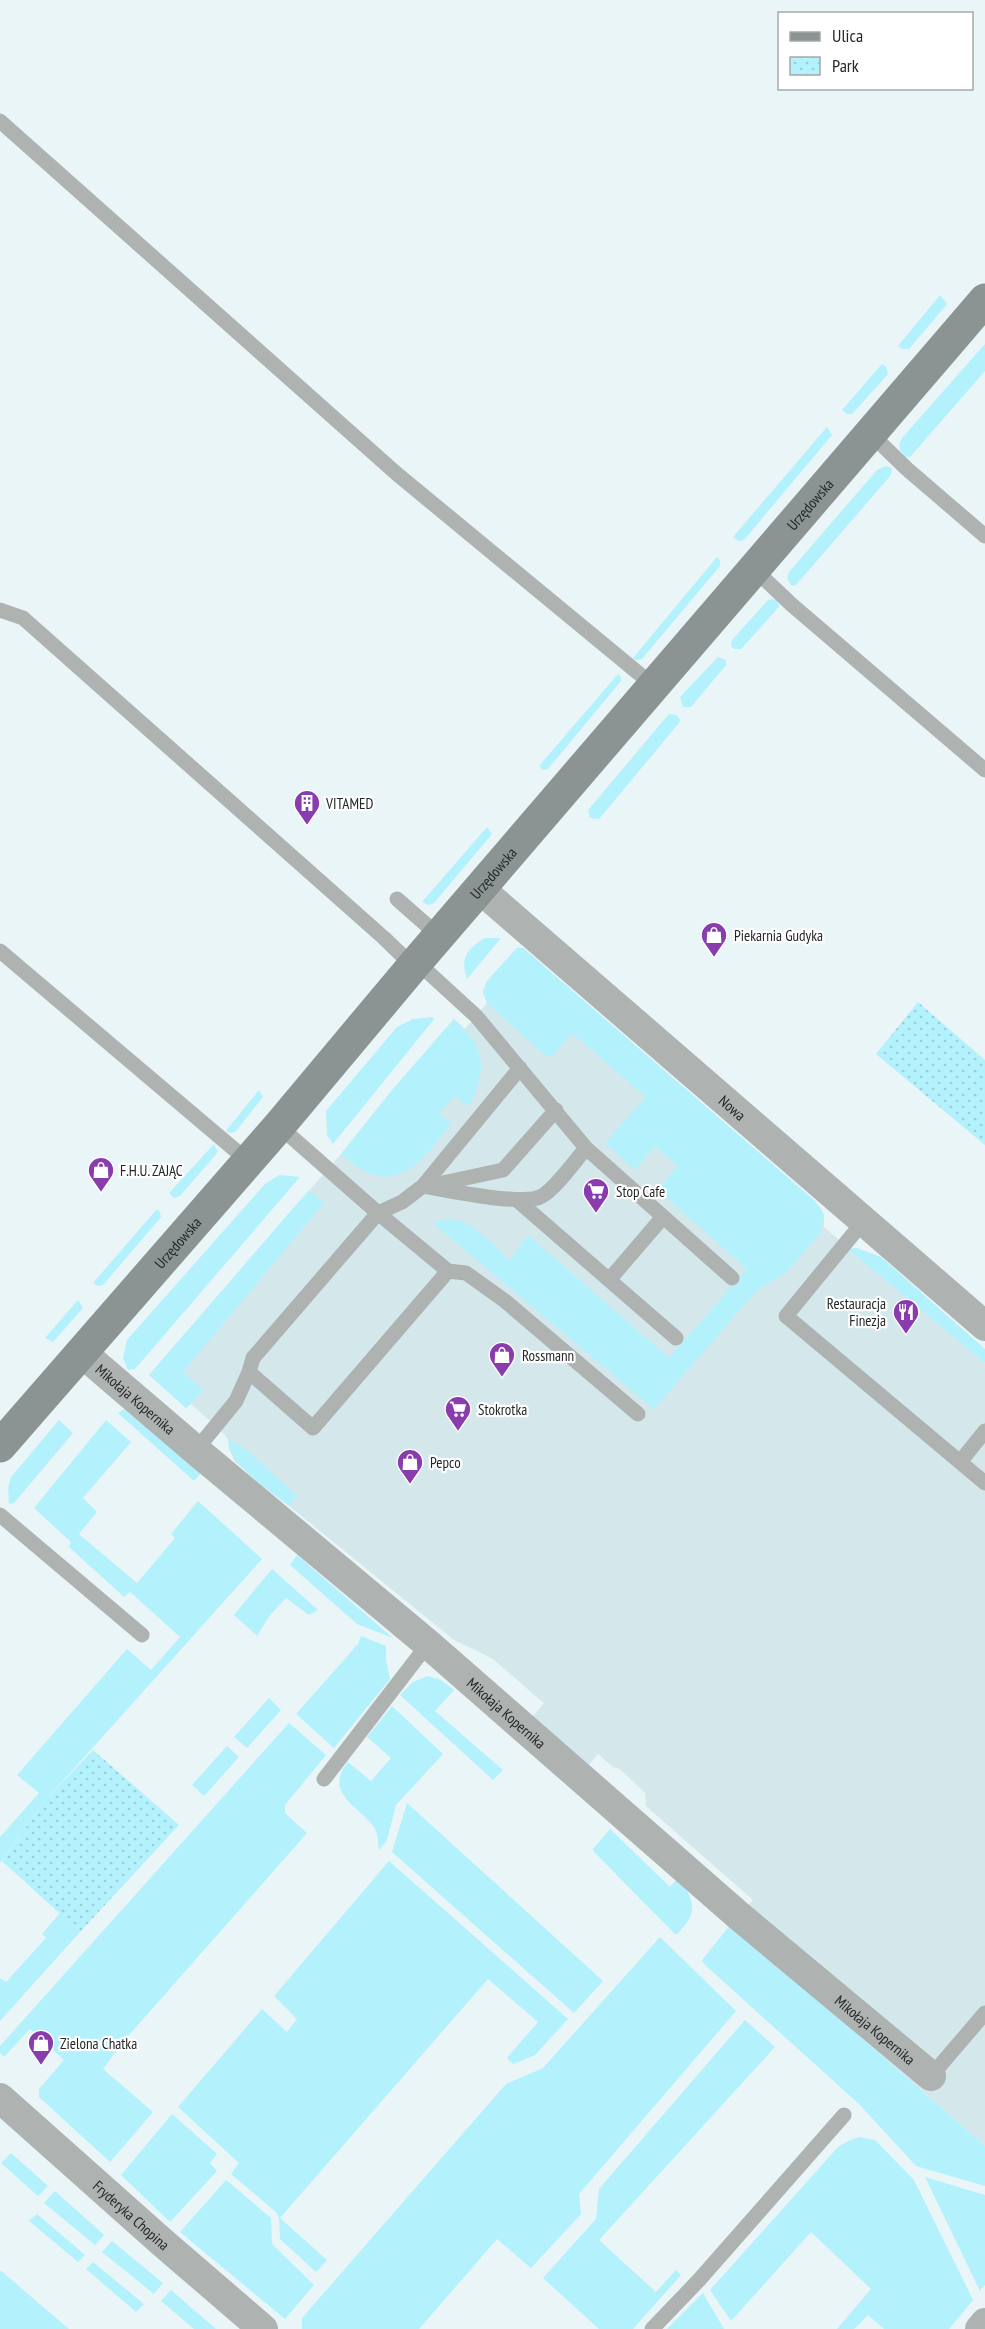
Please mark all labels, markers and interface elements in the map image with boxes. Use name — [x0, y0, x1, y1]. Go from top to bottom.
legend — [778, 12, 973, 90]
text: Ulica — [832, 24, 863, 47]
text: Park — [832, 54, 859, 77]
street label: Urzędowska — [782, 474, 837, 534]
building icon: VITAMED — [292, 788, 322, 826]
place label: VITAMED — [325, 794, 373, 813]
street label: Urzędowska — [466, 843, 520, 903]
shop icon: Piekarnia Gudyka — [699, 920, 729, 958]
place label: Piekarnia Gudyka — [734, 926, 823, 945]
street label: Nowa — [715, 1091, 750, 1124]
shop icon: F.H.U. ZAJĄC — [86, 1155, 116, 1193]
place label: F.H.U. ZAJĄC — [120, 1161, 183, 1180]
supermarket icon: Stop Cafe — [581, 1176, 611, 1214]
place label: Stop Cafe — [616, 1182, 665, 1201]
street label: Urzędowska — [150, 1213, 205, 1272]
place label: Restauracja Finezja — [827, 1294, 886, 1330]
restaurant icon: Restauracja Finezja — [891, 1297, 921, 1335]
shop icon: Rossmann — [487, 1340, 517, 1378]
place label: Rossmann — [522, 1346, 574, 1365]
street label: Mikołaja Kopernika — [92, 1359, 179, 1438]
supermarket icon: Stokrotka — [443, 1394, 473, 1432]
place label: Stokrotka — [478, 1400, 527, 1419]
shop icon: Pepco — [395, 1447, 425, 1485]
place label: Pepco — [430, 1453, 461, 1472]
street label: Mikołaja Kopernika — [463, 1673, 550, 1752]
street label: Mikołaja Kopernika — [831, 1991, 919, 2068]
shop icon: Zielona Chatka — [26, 2028, 56, 2066]
place label: Zielona Chatka — [60, 2034, 137, 2053]
street label: Fryderyka Chopina — [89, 2176, 174, 2254]

